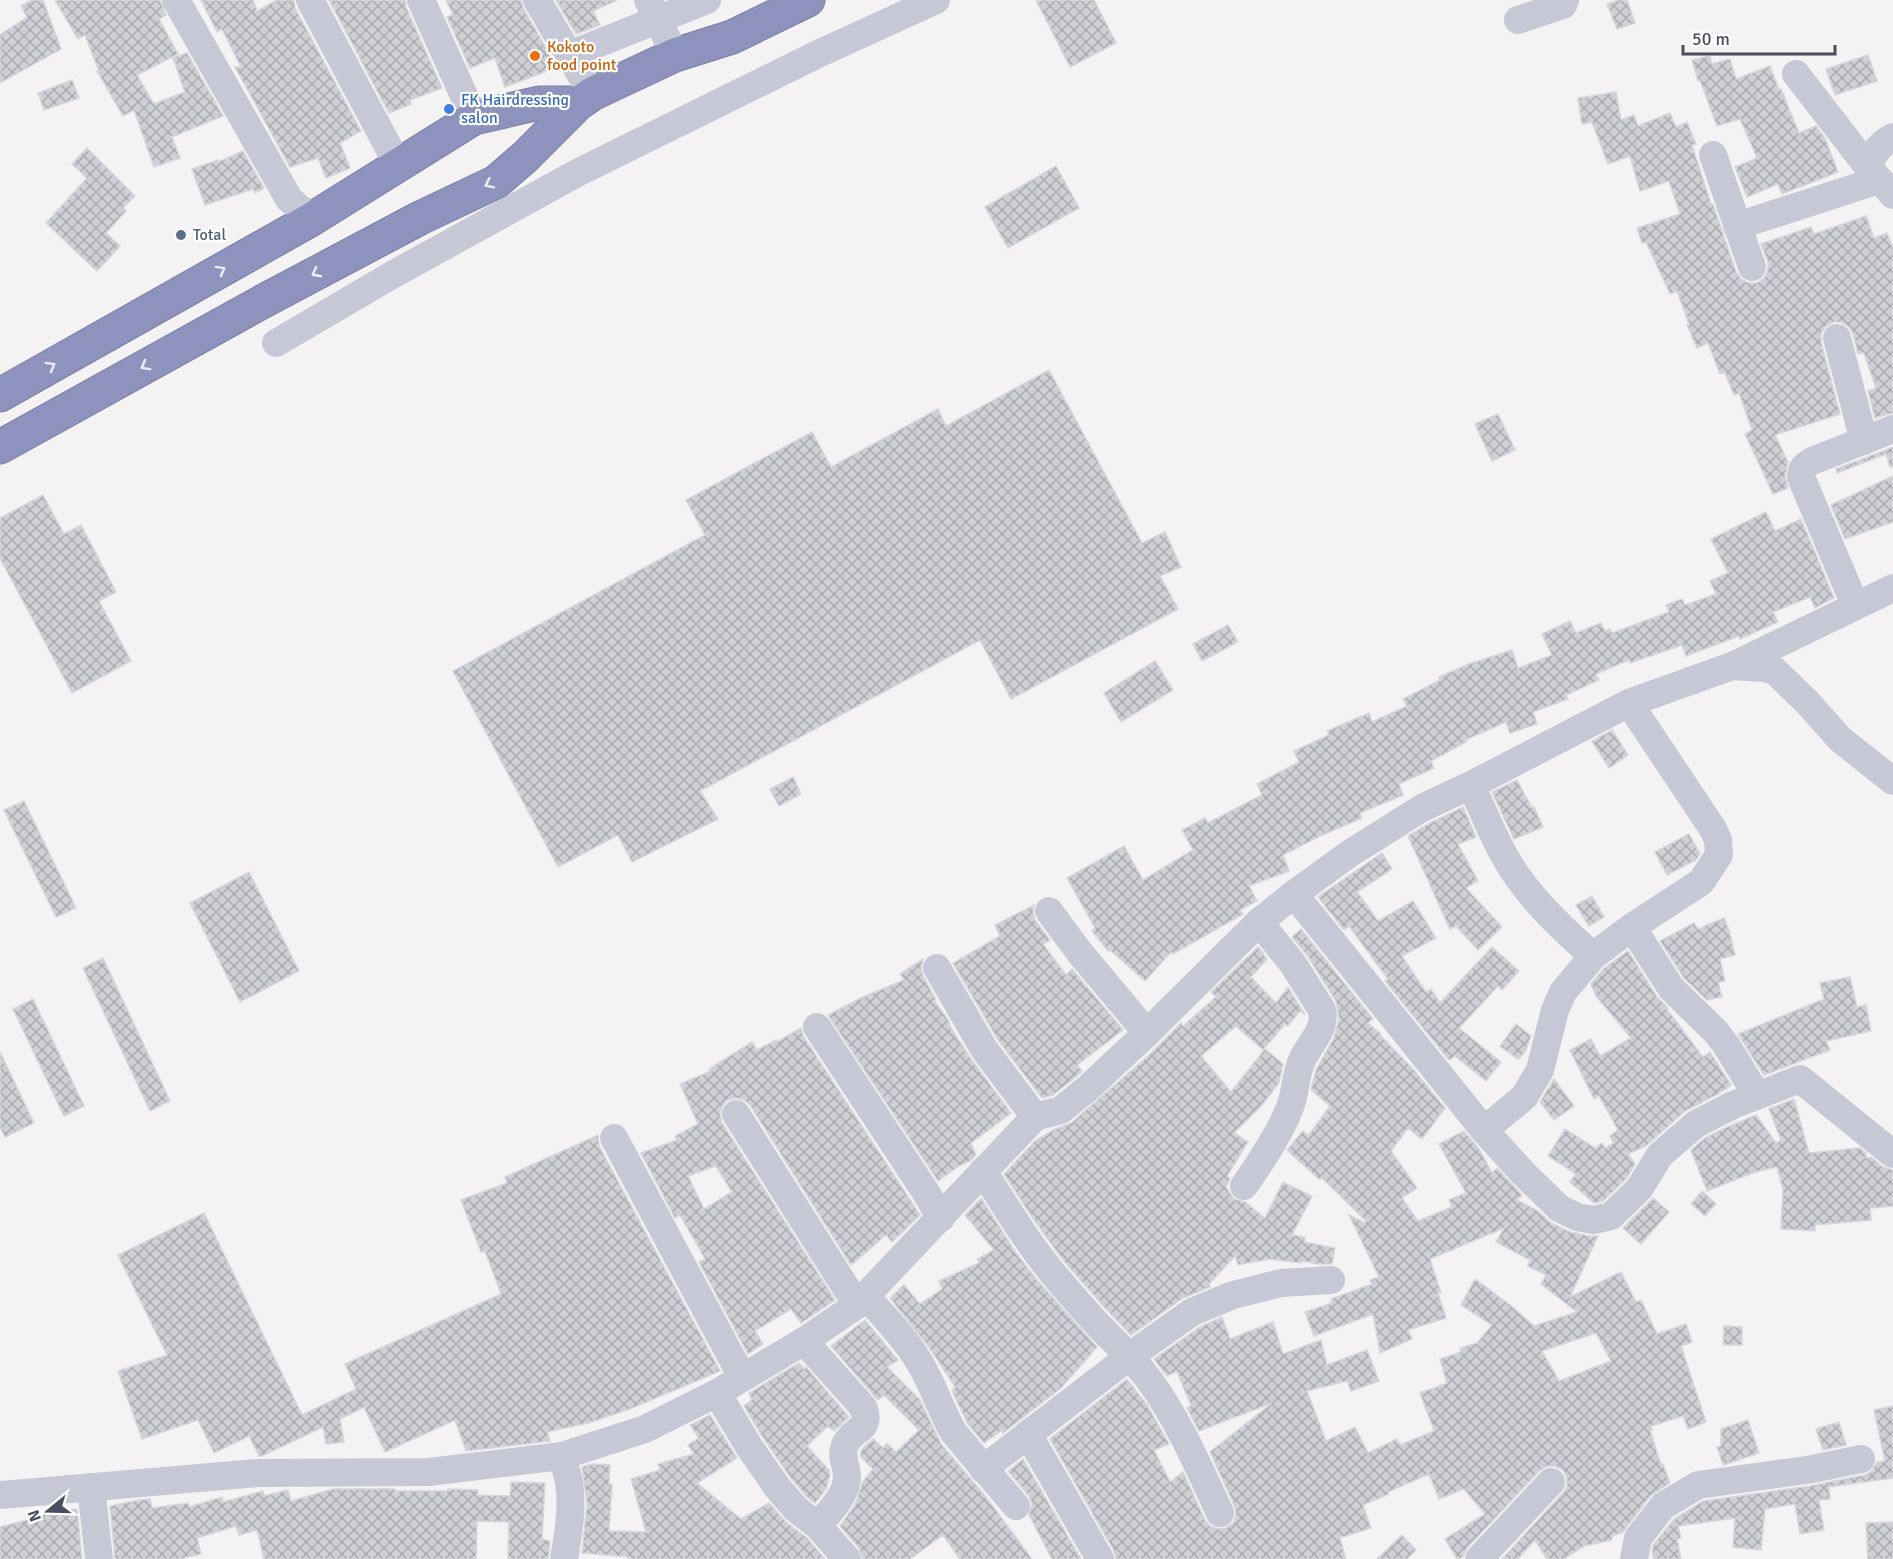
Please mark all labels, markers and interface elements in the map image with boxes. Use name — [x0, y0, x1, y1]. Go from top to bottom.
scale bar — [1683, 18, 1834, 56]
text: 50 m — [1692, 28, 1730, 50]
place label: Kokoto food point — [547, 37, 617, 75]
marker: Kokoto food point — [528, 49, 542, 63]
place label: FK Hairdressing salon — [461, 90, 569, 128]
marker: FK Hairdressing salon — [442, 102, 456, 116]
one-way arrow — [485, 177, 496, 189]
place label: Total — [193, 225, 226, 245]
marker: Total — [174, 228, 188, 242]
one-way arrow — [215, 266, 225, 278]
one-way arrow — [312, 266, 322, 277]
one-way arrow — [141, 359, 151, 370]
one-way arrow — [45, 362, 55, 373]
north arrow — [18, 1481, 78, 1541]
text: N — [23, 1507, 46, 1524]

